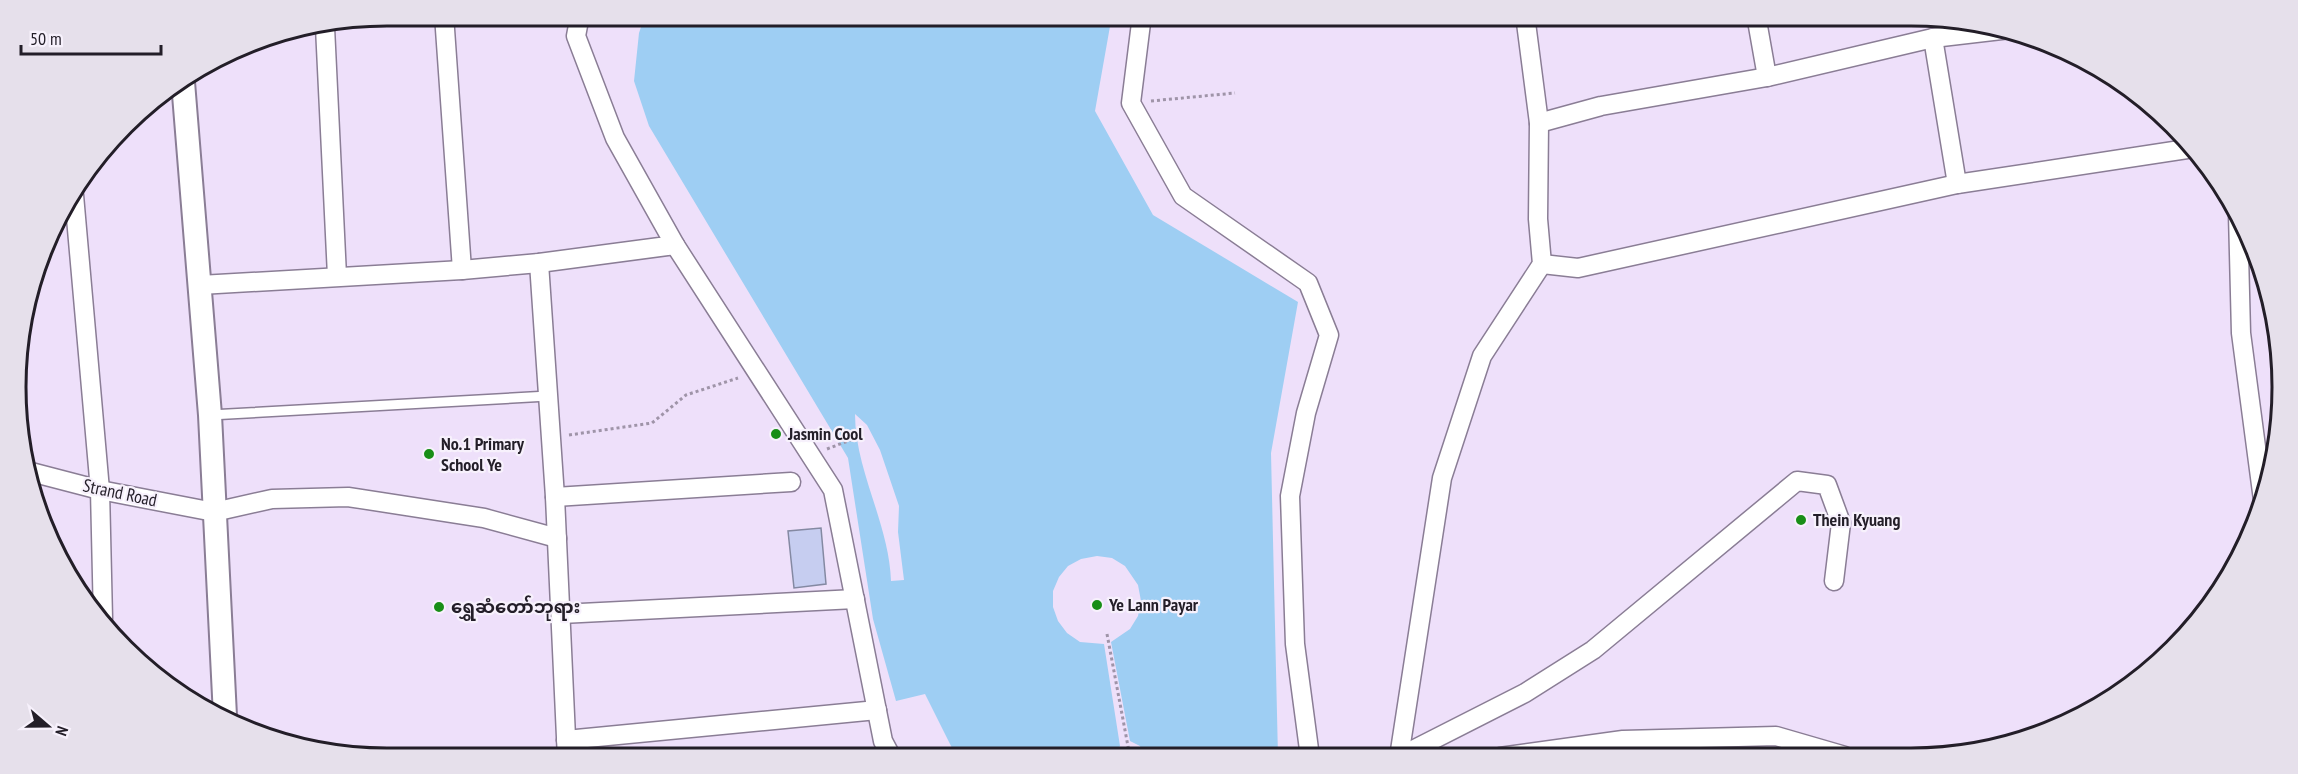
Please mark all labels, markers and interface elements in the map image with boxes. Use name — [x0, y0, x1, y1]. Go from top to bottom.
scale bar — [21, 18, 160, 56]
text: 50 m — [30, 27, 62, 50]
place label: Jasmin Cool — [787, 422, 863, 445]
marker: Jasmin Cool — [769, 427, 783, 441]
place label: No.1 Primary School Ye — [441, 432, 525, 476]
marker: No.1 Primary School Ye — [422, 447, 436, 461]
street label: Strand Road — [81, 473, 159, 512]
place label: Thein Kyuang — [1813, 508, 1900, 531]
marker: Thein Kyuang — [1794, 513, 1808, 527]
place label: Ye Lann Payar — [1108, 593, 1199, 616]
place label: ရွှေဆံတော်ဘုရား — [451, 595, 580, 621]
marker: Ye Lann Payar — [1090, 598, 1104, 612]
marker: ရွှေဆံတော်ဘုရား — [432, 600, 446, 614]
north arrow — [18, 696, 78, 756]
text: N — [51, 724, 73, 739]

